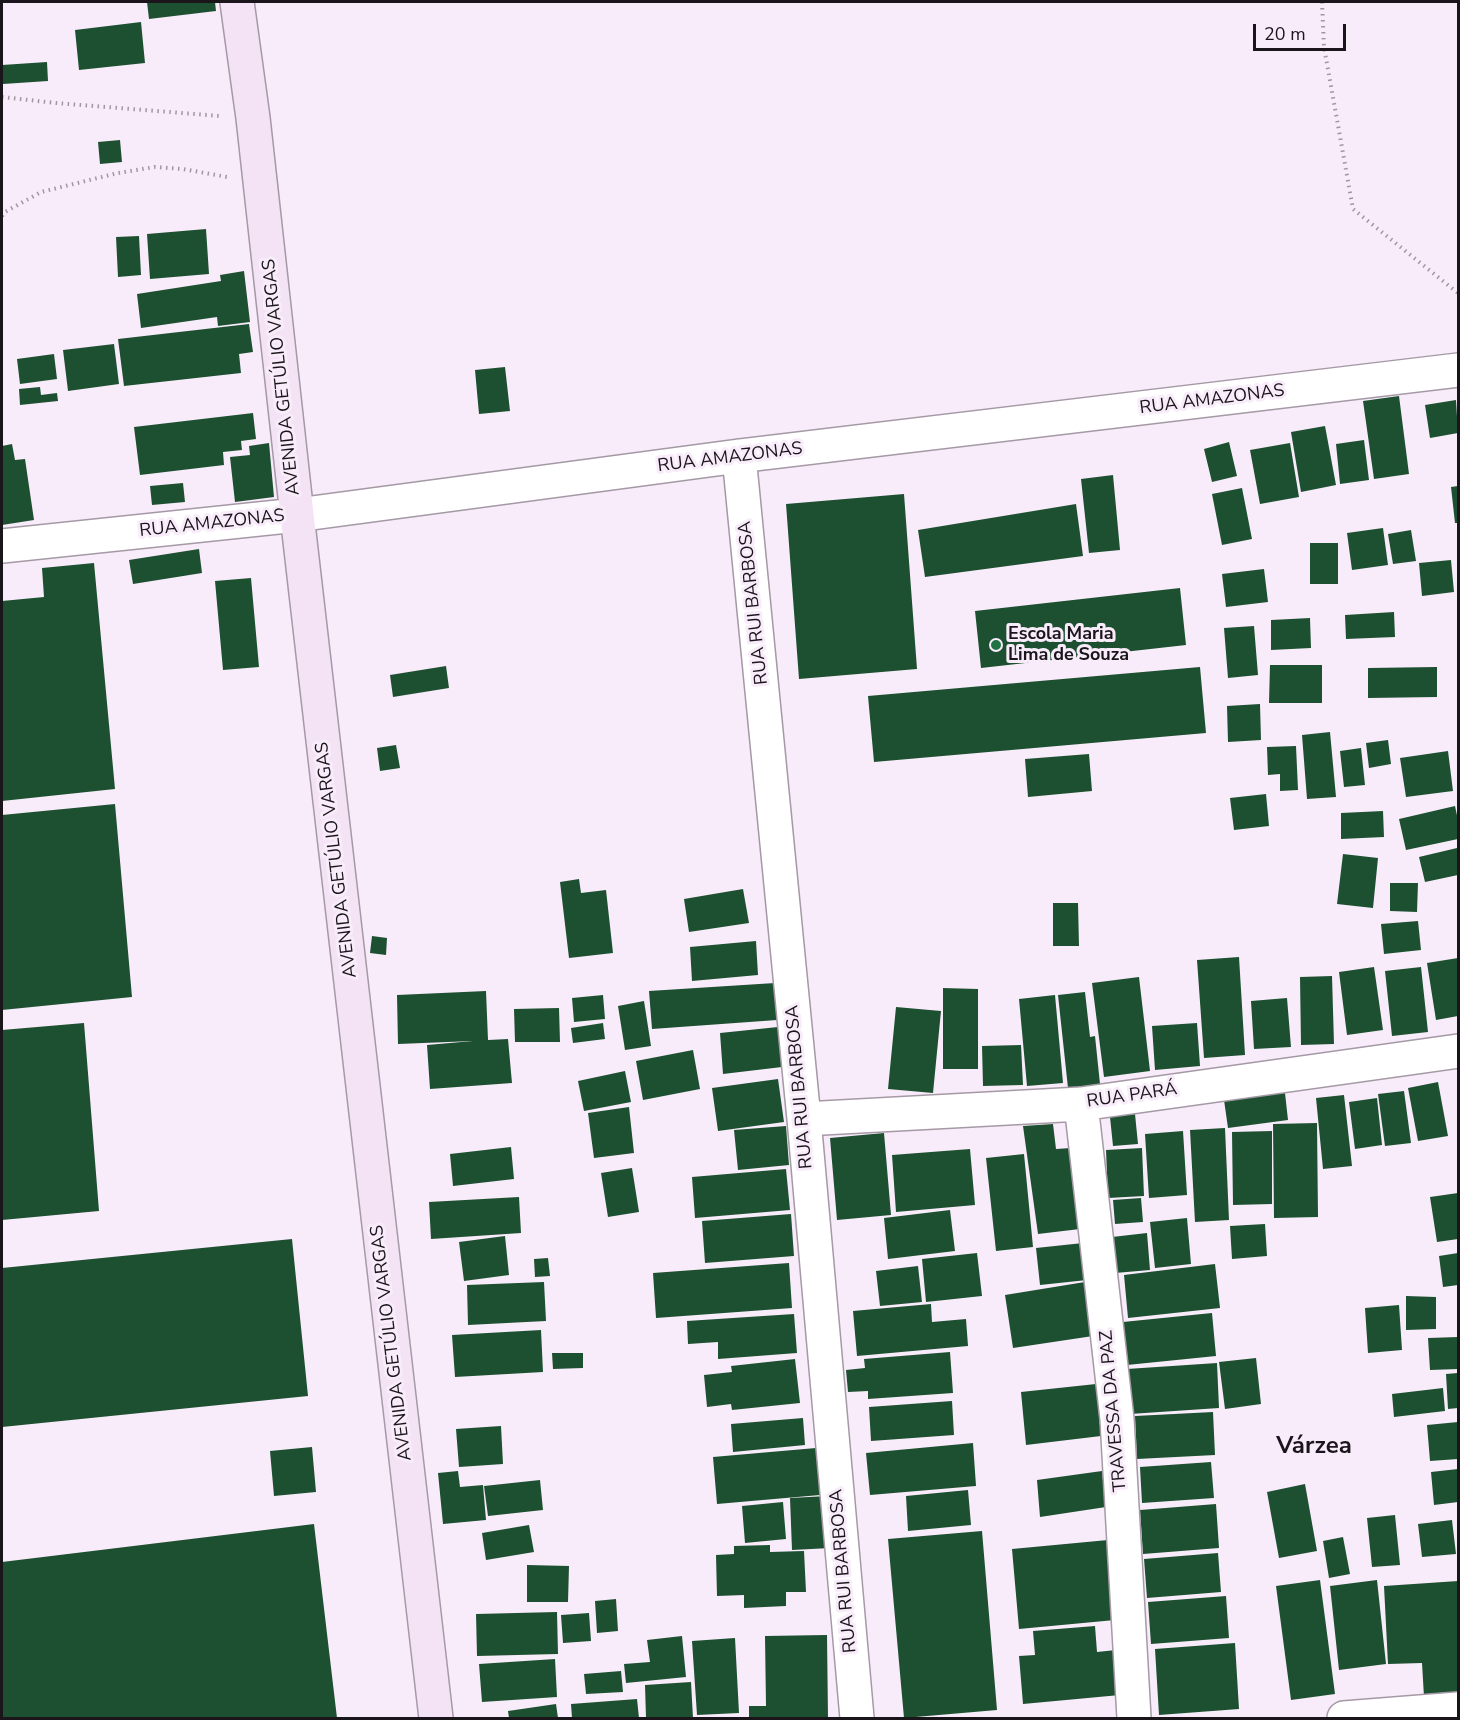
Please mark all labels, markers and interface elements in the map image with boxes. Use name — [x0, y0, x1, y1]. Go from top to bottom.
scale bar — [1256, 12, 1349, 50]
text: 20 m — [1264, 22, 1306, 46]
street label: AVENIDA GETÚLIO VARGAS — [259, 258, 305, 496]
street label: RUA AMAZONAS — [1138, 380, 1286, 420]
street label: RUA AMAZONAS — [656, 438, 804, 478]
street label: RUA AMAZONAS — [138, 506, 286, 542]
street label: RUA RUI BARBOSA — [735, 520, 773, 686]
place label: Escola Maria Lima de Souza — [1008, 624, 1129, 666]
marker: Escola Maria Lima de Souza — [989, 638, 1003, 652]
street label: AVENIDA GETÚLIO VARGAS — [312, 741, 362, 979]
street label: RUA RUI BARBOSA — [782, 1004, 818, 1170]
street label: RUA PARÁ — [1085, 1079, 1179, 1113]
street label: AVENIDA GETÚLIO VARGAS — [367, 1224, 417, 1462]
street label: TRAVESSA DA PAZ — [1096, 1329, 1132, 1493]
district label: Várzea — [1276, 1433, 1352, 1461]
street label: RUA RUI BARBOSA — [826, 1488, 862, 1654]

